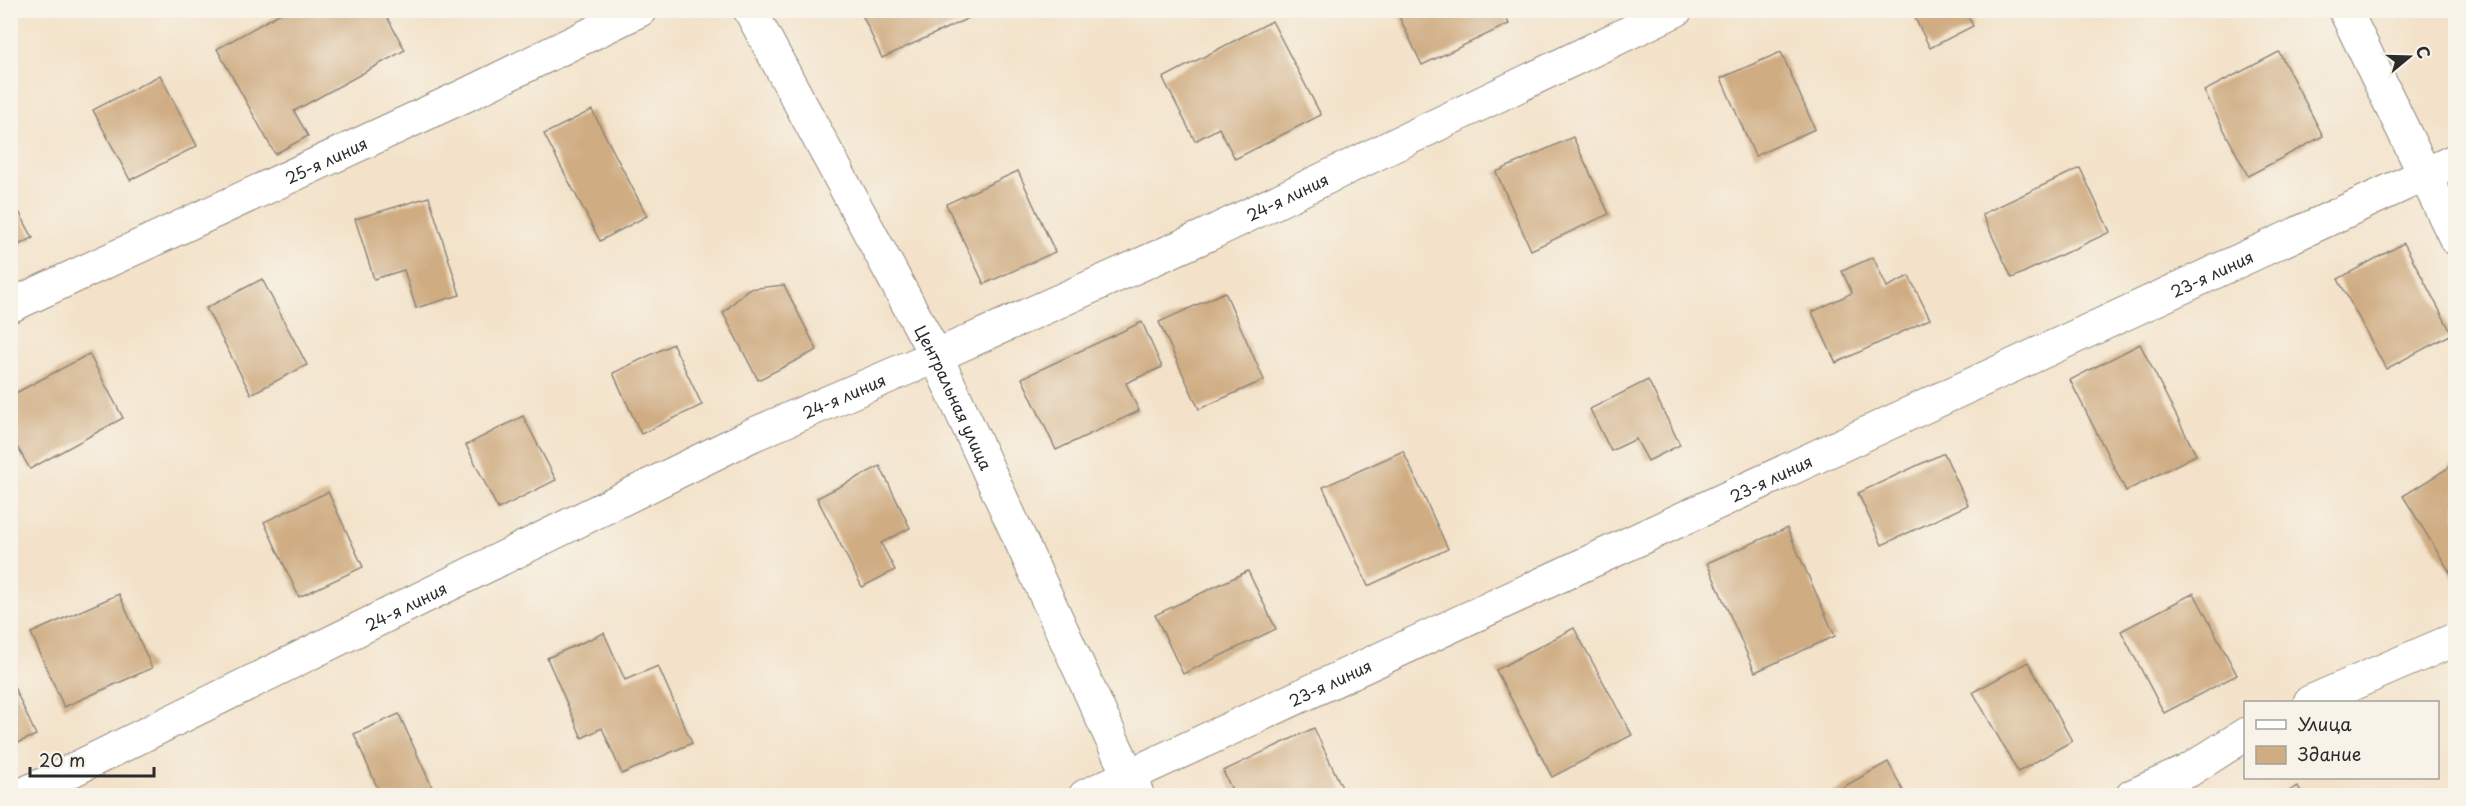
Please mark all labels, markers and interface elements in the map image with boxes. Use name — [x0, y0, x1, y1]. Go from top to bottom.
north arrow — [2379, 27, 2439, 87]
text: С — [2411, 42, 2437, 61]
street label: 25-я линия — [281, 130, 371, 189]
street label: 24-я линия — [1242, 167, 1332, 227]
street label: 23-я линия — [2166, 244, 2257, 303]
street label: Центральная улица — [909, 321, 999, 474]
street label: 24-я линия — [798, 367, 889, 424]
street label: 23-я линия — [1726, 448, 1816, 507]
street label: 24-я линия — [361, 575, 451, 636]
street label: 23-я линия — [1285, 653, 1375, 712]
legend — [2244, 701, 2439, 779]
text: Улица — [2298, 710, 2352, 737]
scale bar — [30, 740, 154, 778]
text: Здание — [2298, 740, 2361, 767]
text: 20 m — [39, 746, 85, 773]

